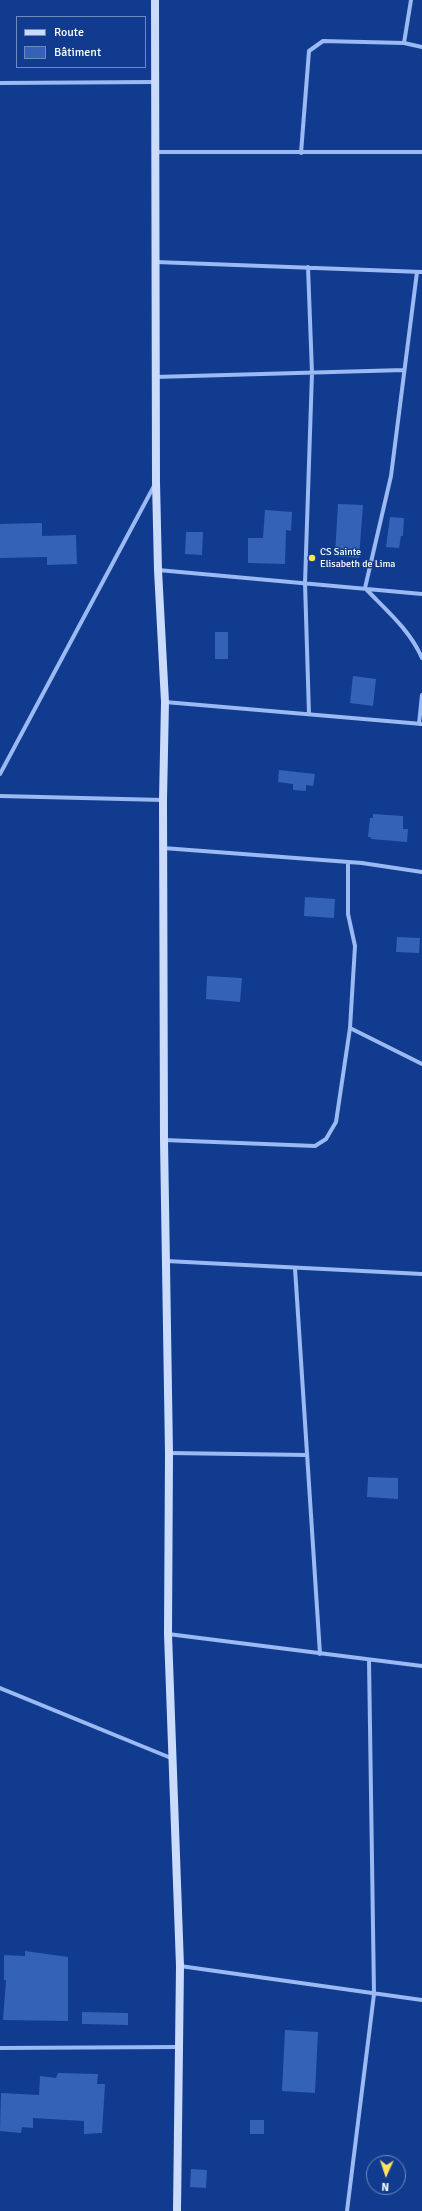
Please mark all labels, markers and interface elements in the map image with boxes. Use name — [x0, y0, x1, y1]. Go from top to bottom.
legend — [16, 16, 146, 68]
text: Route — [54, 25, 84, 40]
text: Bâtiment — [54, 45, 101, 60]
place label: CS Sainte Elisabeth de Lima — [320, 546, 395, 570]
marker: CS Sainte Elisabeth de Lima — [307, 553, 317, 563]
north arrow — [366, 2155, 406, 2195]
text: N — [381, 2180, 390, 2193]

